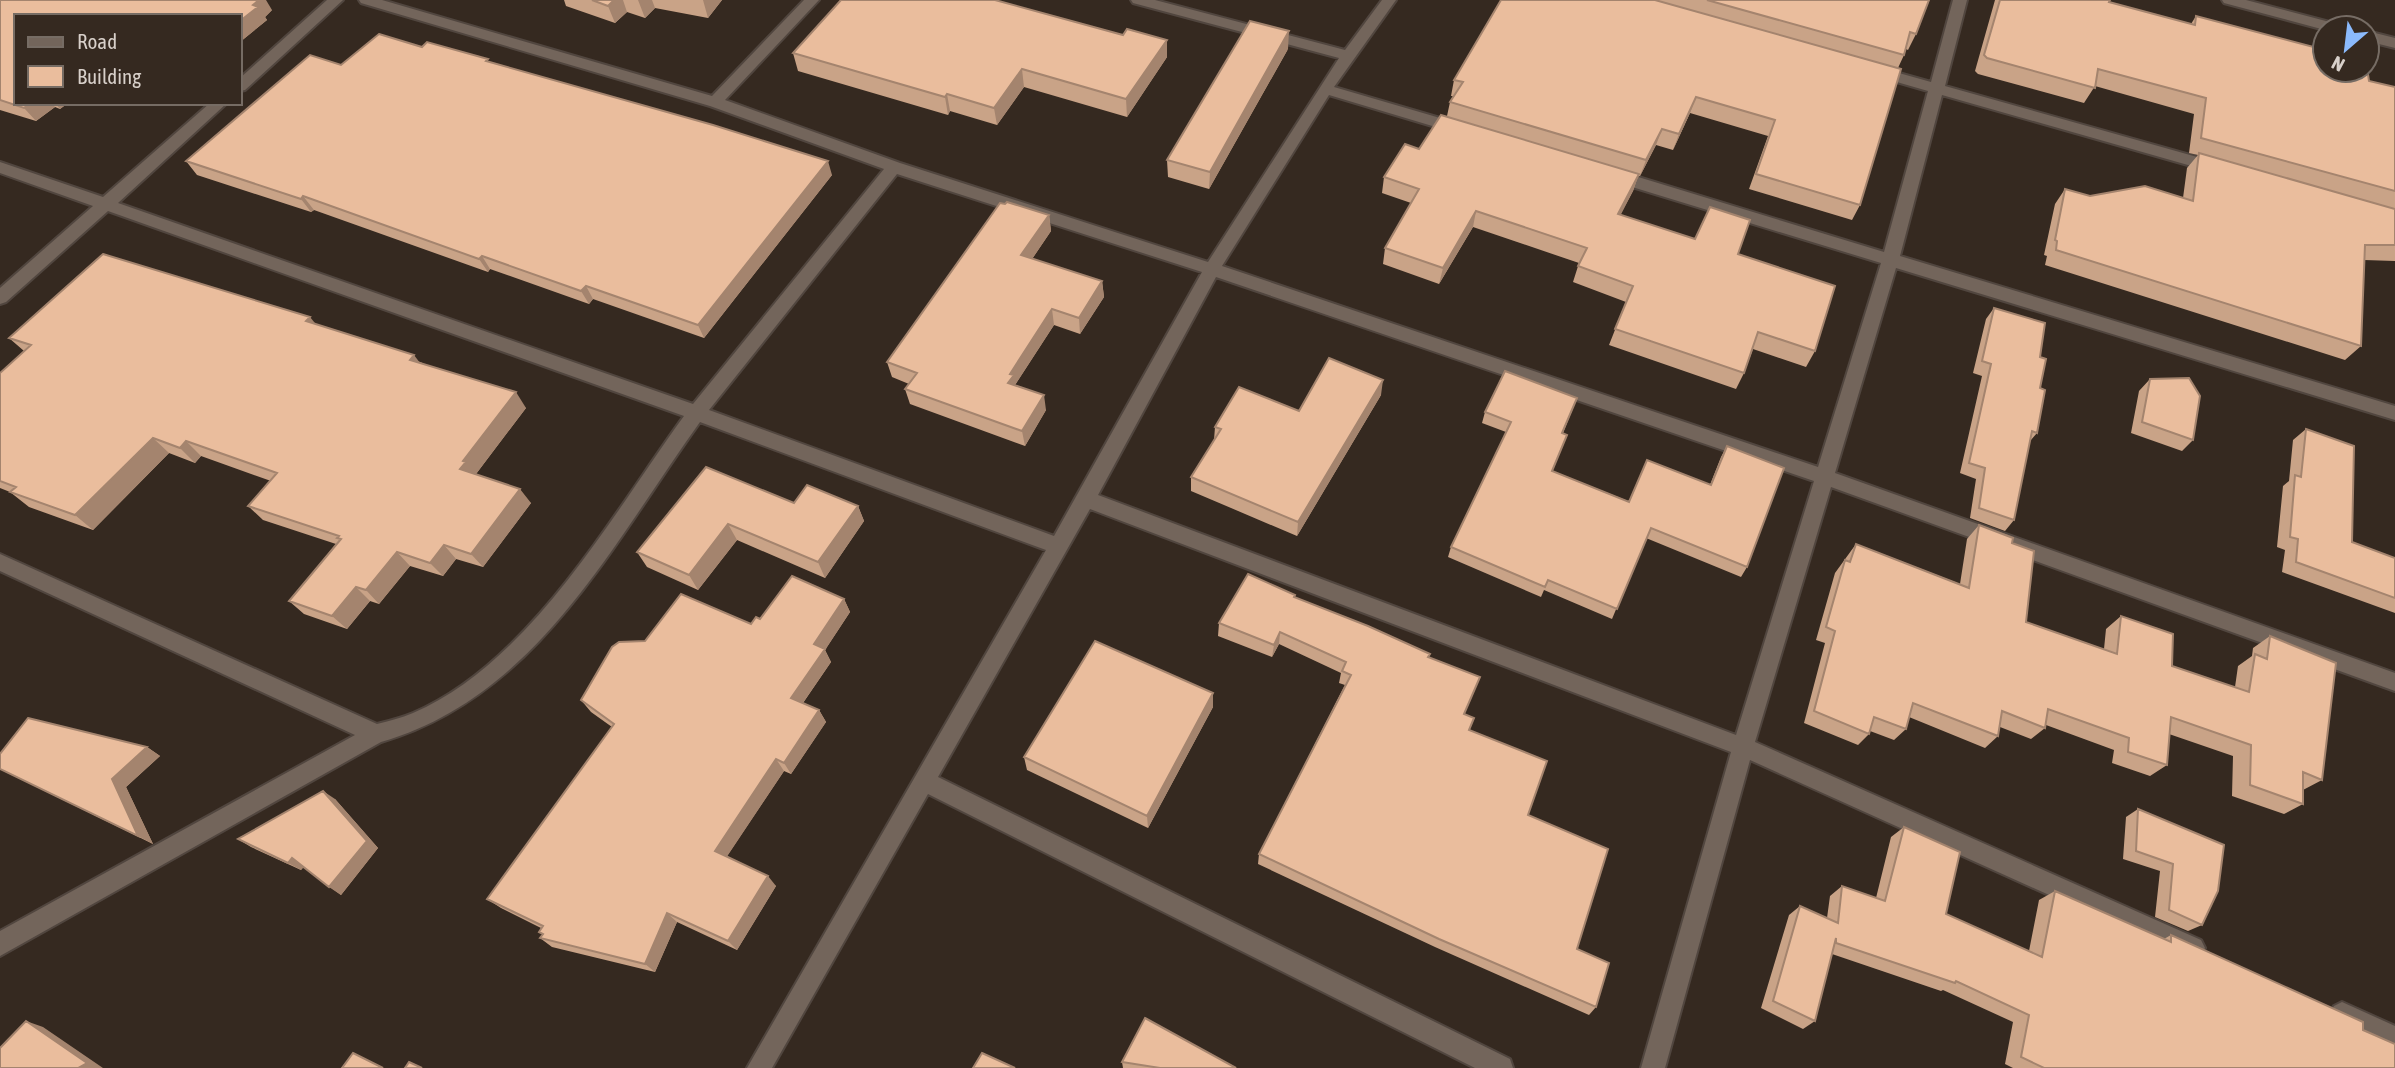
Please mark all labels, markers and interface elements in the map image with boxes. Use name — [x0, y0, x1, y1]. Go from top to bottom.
legend — [14, 14, 242, 105]
north arrow — [2311, 14, 2381, 84]
text: Road — [77, 29, 117, 53]
text: N — [2328, 52, 2348, 76]
text: Building — [77, 64, 141, 88]

